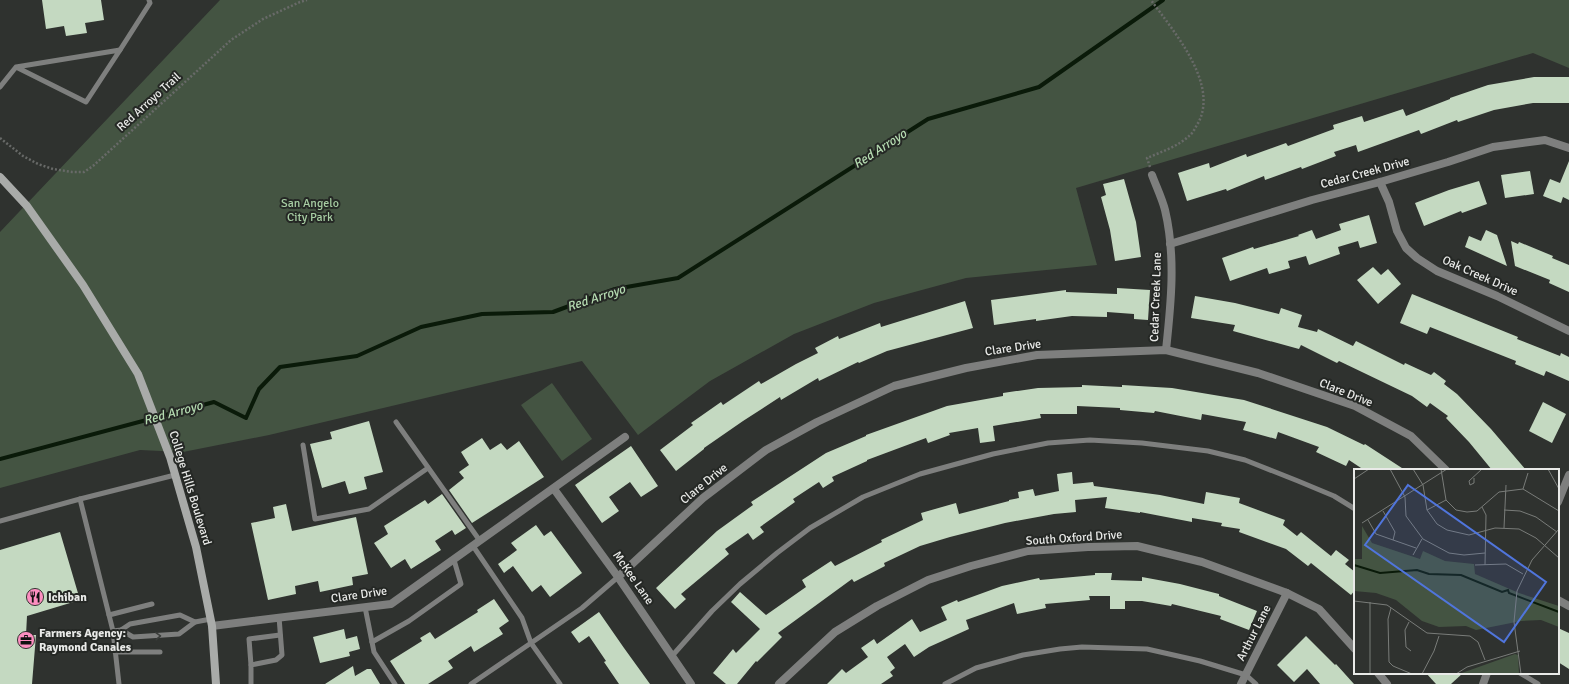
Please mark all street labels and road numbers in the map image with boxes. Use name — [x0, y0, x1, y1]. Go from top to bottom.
street label: Red Arroyo Trail — [114, 69, 184, 135]
street label: Cedar Creek Drive — [1319, 154, 1411, 192]
street label: Cedar Creek Lane — [1147, 252, 1165, 342]
street label: Oak Creek Drive — [1440, 253, 1520, 299]
street label: Clare Drive — [984, 337, 1042, 359]
street label: Clare Drive — [1317, 375, 1375, 411]
street label: College Hills Boulevard — [165, 429, 215, 547]
street label: Clare Drive — [677, 460, 731, 508]
street label: South Oxford Drive — [1025, 527, 1123, 549]
street label: McKee Lane — [609, 548, 657, 608]
street label: Clare Drive — [330, 584, 388, 606]
street label: Arthur Lane — [1233, 602, 1275, 664]

